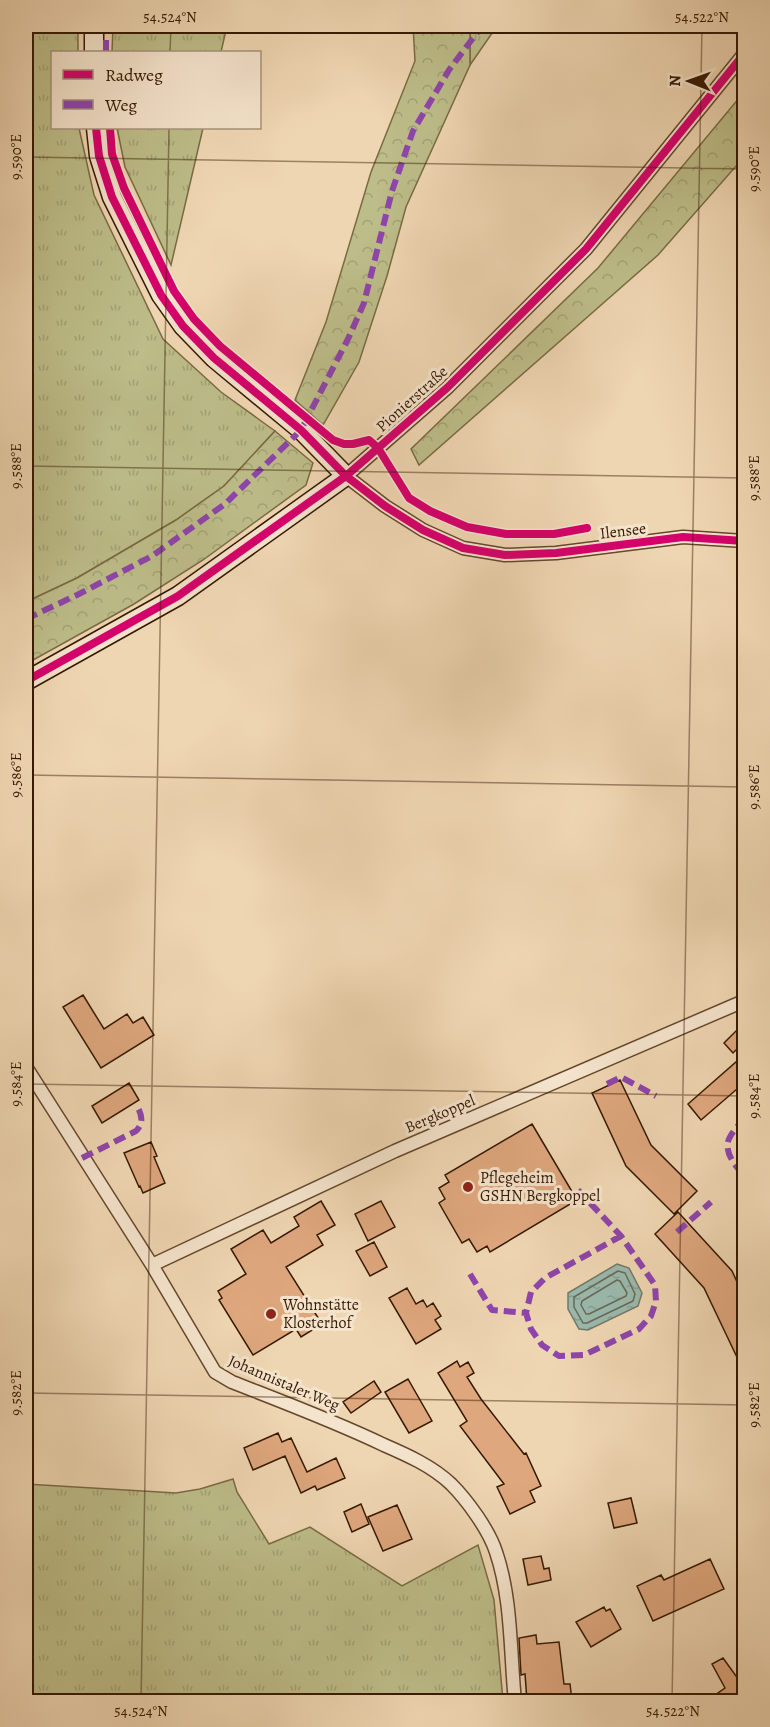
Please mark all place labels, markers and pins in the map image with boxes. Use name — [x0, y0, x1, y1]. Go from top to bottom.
place label: Pflegeheim GSHN Bergkoppel — [480, 1167, 600, 1207]
marker: Pflegeheim GSHN Bergkoppel — [461, 1180, 475, 1194]
place label: Wohnstätte Klosterhof — [282, 1294, 359, 1334]
marker: Wohnstätte Klosterhof — [264, 1307, 278, 1321]

